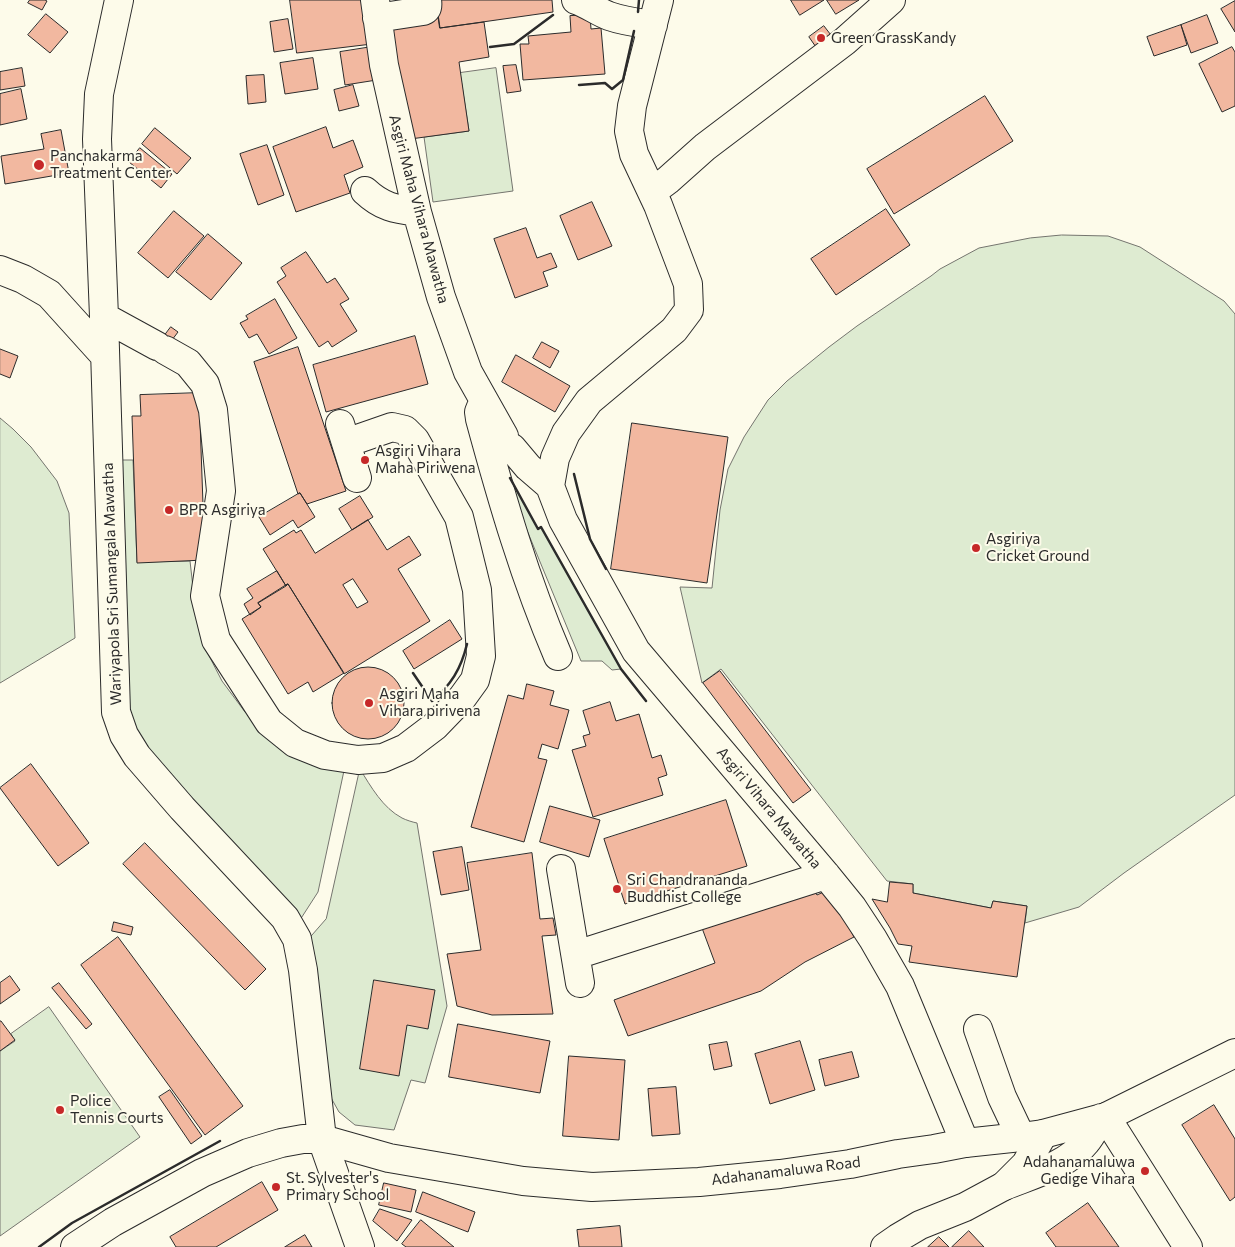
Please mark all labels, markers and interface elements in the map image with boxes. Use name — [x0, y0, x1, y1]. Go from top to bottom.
place label: Green GrassKandy — [831, 29, 956, 47]
marker: Green GrassKandy — [815, 32, 827, 44]
street label: Asgiri Maha Vihara Mawatha — [385, 113, 453, 305]
place label: Panchakarma Treatment Center — [50, 147, 171, 182]
marker: Panchakarma Treatment Center — [32, 158, 46, 172]
place label: Asgiri Vihara Maha Piriwena — [375, 442, 476, 477]
marker: Asgiri Vihara Maha Piriwena — [359, 454, 371, 466]
street label: Wariyapola Sri Sumangala Mawatha — [99, 462, 125, 706]
place label: BPR Asgiriya — [179, 501, 265, 519]
marker: BPR Asgiriya — [163, 504, 175, 516]
place label: Asgiriya Cricket Ground — [986, 530, 1089, 565]
marker: Asgiriya Cricket Ground — [970, 542, 982, 554]
place label: Asgiri Maha Vihara pirivena — [379, 685, 481, 720]
marker: Asgiri Maha Vihara pirivena — [363, 697, 375, 709]
street label: Asgiri Vihara Mawatha — [713, 744, 825, 872]
place label: Sri Chandrananda Buddhist College — [627, 871, 748, 906]
marker: Sri Chandrananda Buddhist College — [611, 883, 623, 895]
place label: Police Tennis Courts — [70, 1092, 164, 1127]
marker: Police Tennis Courts — [54, 1104, 66, 1116]
street label: Adahanamaluwa Road — [710, 1153, 862, 1189]
place label: Adahanamaluwa Gedige Vihara — [1023, 1153, 1135, 1188]
marker: Adahanamaluwa Gedige Vihara — [1139, 1165, 1151, 1177]
place label: St. Sylvester's Primary School — [286, 1169, 389, 1204]
marker: St. Sylvester's Primary School — [270, 1181, 282, 1193]

